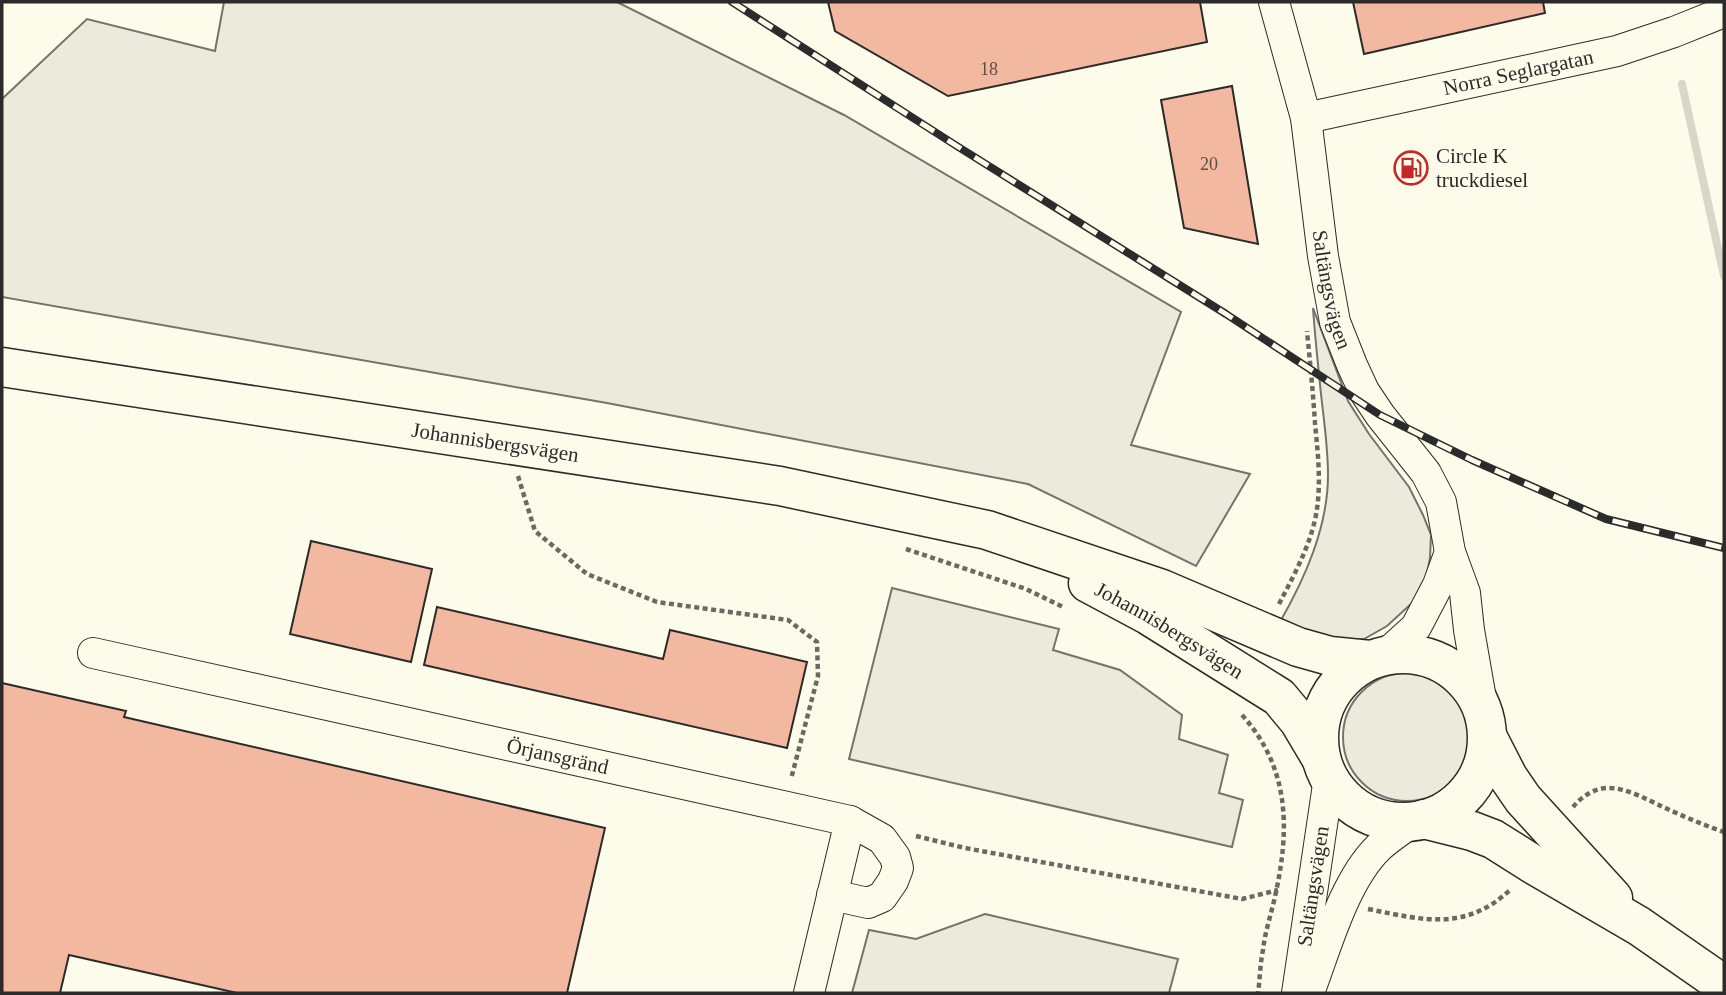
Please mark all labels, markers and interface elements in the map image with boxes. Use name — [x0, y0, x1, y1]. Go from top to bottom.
street label: Norra Seglargatan — [1441, 44, 1596, 100]
house number: 18 — [980, 59, 998, 79]
place label: Circle K truckdiesel — [1436, 144, 1528, 192]
fuel station icon: Circle K truckdiesel — [1392, 149, 1430, 187]
house number: 20 — [1200, 154, 1218, 174]
street label: Saltängsvägen — [1308, 229, 1357, 353]
street label: Johannisbergsvägen — [410, 418, 581, 467]
street label: Johannisbergsvägen — [1091, 577, 1248, 684]
street label: Örjansgränd — [504, 733, 611, 779]
street label: Saltängsvägen — [1292, 824, 1334, 948]

